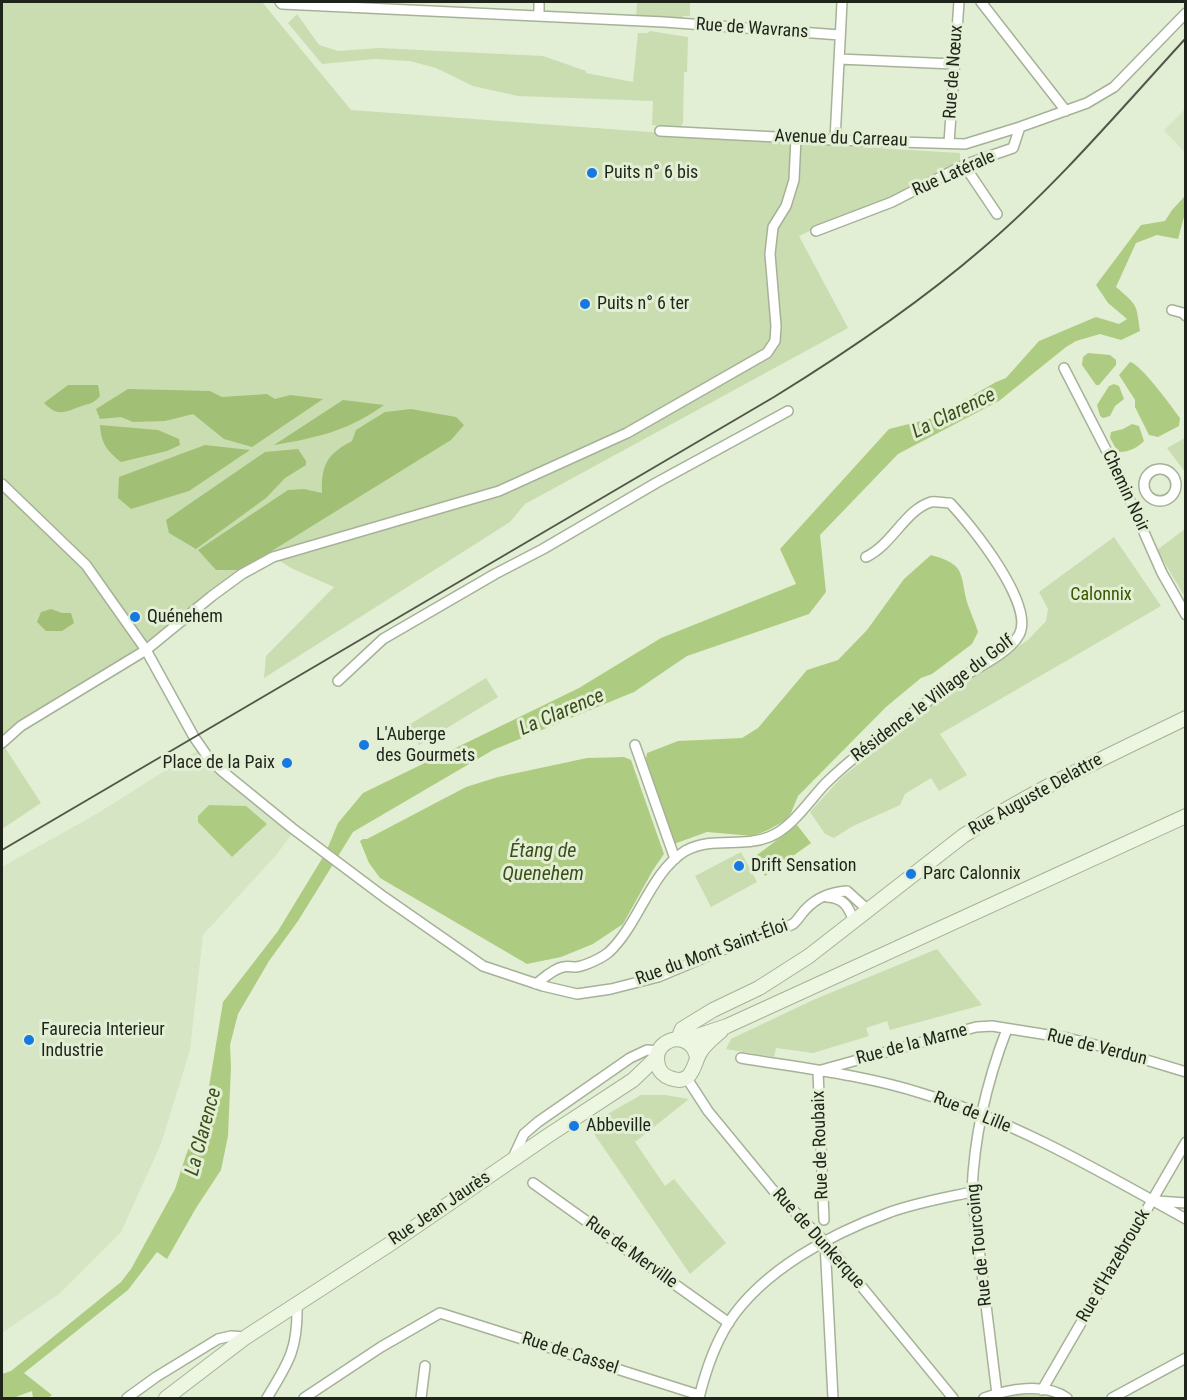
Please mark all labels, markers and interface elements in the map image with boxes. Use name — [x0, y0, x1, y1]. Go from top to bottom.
street label: Rue de Wavrans — [695, 14, 809, 44]
street label: Rue de Nœux — [940, 24, 968, 120]
street label: Avenue du Carreau — [774, 126, 908, 152]
street label: Rue Latérale — [909, 146, 999, 202]
place label: Puits n° 6 bis — [604, 162, 698, 184]
marker: Puits n° 6 bis — [585, 166, 599, 180]
place label: Puits n° 6 ter — [597, 293, 689, 315]
marker: Puits n° 6 ter — [578, 297, 592, 311]
water label: La Clarence — [908, 383, 1000, 445]
street label: Chemin Noir — [1097, 447, 1153, 535]
park label: Calonnix — [1070, 584, 1132, 606]
place label: Quénehem — [147, 606, 223, 628]
marker: Quénehem — [128, 610, 142, 624]
street label: Résidence le Village du Golf — [848, 631, 1018, 767]
water label: La Clarence — [516, 684, 608, 742]
place label: L'Auberge des Gourmets — [376, 724, 475, 766]
marker: L'Auberge des Gourmets — [357, 738, 371, 752]
street label: Rue Auguste Delattre — [965, 749, 1107, 841]
place label: Place de la Paix — [162, 752, 275, 774]
marker: Place de la Paix — [280, 756, 294, 770]
water label: Étang de Quenehem — [502, 840, 584, 887]
place label: Drift Sensation — [751, 855, 857, 877]
marker: Drift Sensation — [732, 859, 746, 873]
place label: Parc Calonnix — [923, 863, 1021, 885]
marker: Parc Calonnix — [904, 867, 918, 881]
street label: Rue du Mont Saint-Éloi — [633, 915, 791, 991]
place label: Faurecia Interieur Industrie — [41, 1019, 165, 1062]
street label: Rue de la Marne — [854, 1020, 970, 1070]
street label: Rue de Verdun — [1045, 1025, 1149, 1071]
marker: Faurecia Interieur Industrie — [22, 1033, 36, 1047]
water label: La Clarence — [181, 1085, 227, 1179]
street label: Rue de Lille — [930, 1088, 1014, 1138]
street label: Rue de Roubaix — [808, 1090, 834, 1200]
place label: Abbeville — [586, 1115, 651, 1137]
marker: Abbeville — [567, 1119, 581, 1133]
street label: Rue Jean Jaurès — [385, 1167, 495, 1251]
street label: Rue de Tourcoing — [963, 1183, 997, 1307]
street label: Rue de Dunkerque — [767, 1184, 869, 1294]
street label: Rue d'Hazebrouck — [1073, 1206, 1155, 1326]
street label: Rue de Merville — [581, 1212, 681, 1294]
street label: Rue de Cassel — [519, 1328, 621, 1380]

